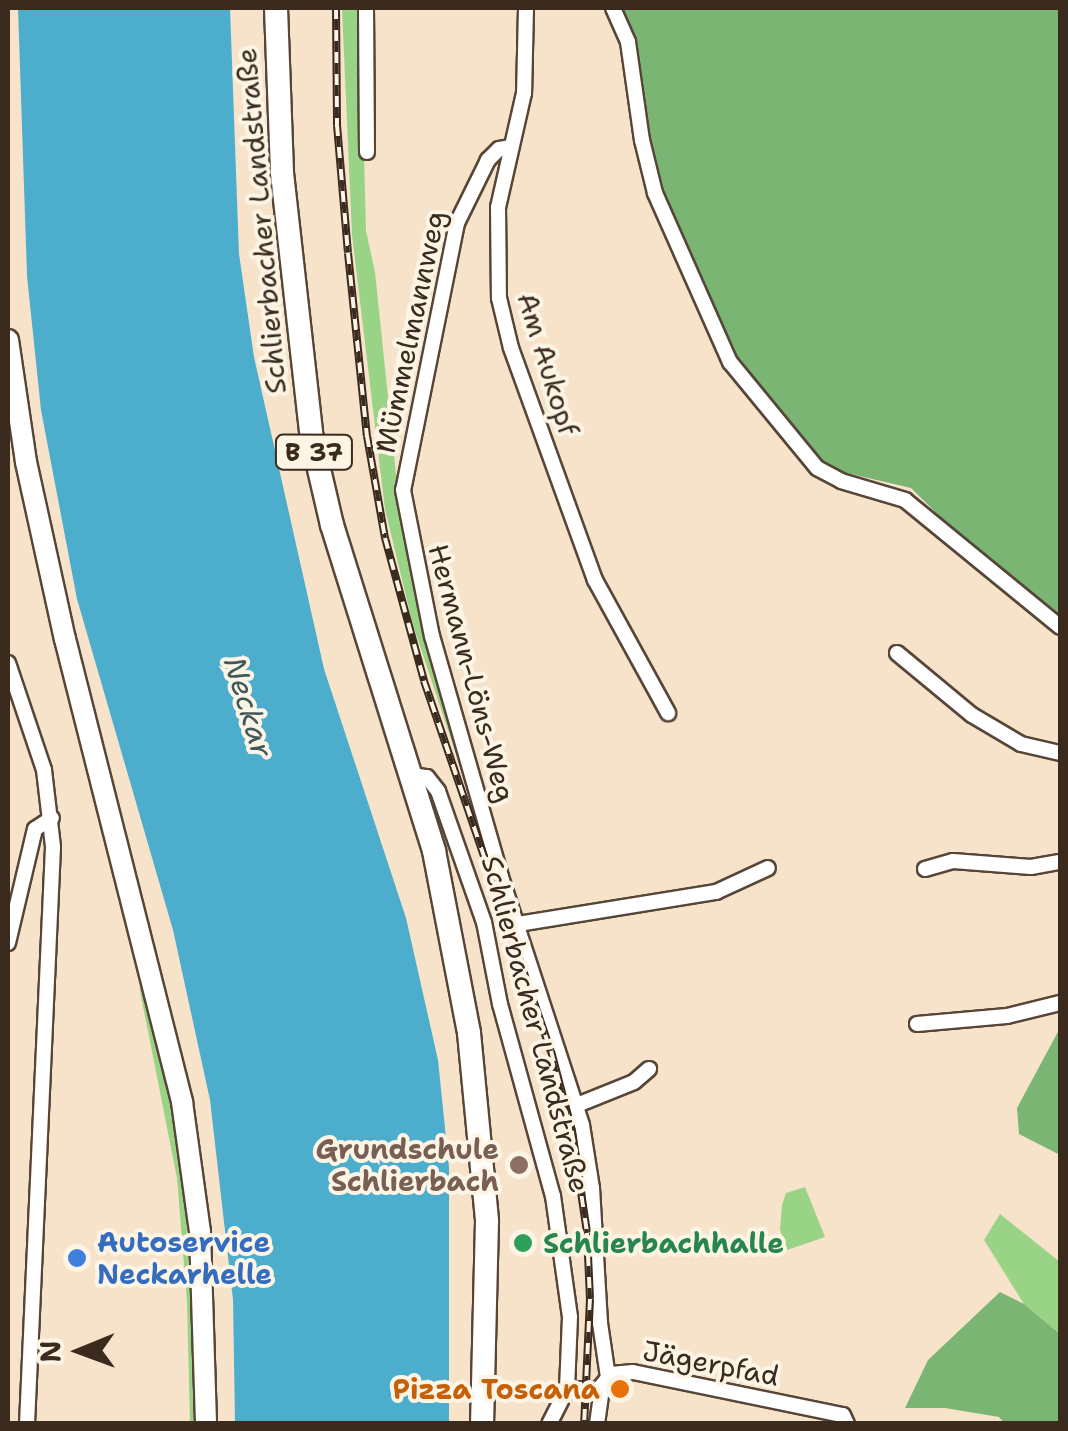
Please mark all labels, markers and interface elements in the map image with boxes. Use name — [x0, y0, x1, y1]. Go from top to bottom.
street label: Schlierbacher Landstraße — [229, 47, 293, 395]
street label: Mümmelmannweg — [368, 208, 452, 456]
street label: Am Aukopf — [510, 288, 586, 440]
road number: B 37 — [274, 432, 354, 472]
street label: Hermann-Löns-Weg — [421, 540, 523, 806]
water label: Neckar — [216, 652, 280, 762]
street label: Schlierbacher Landstraße — [475, 852, 597, 1196]
place label: Grundschule Schlierbach — [315, 1132, 499, 1198]
marker: Grundschule Schlierbach — [508, 1154, 530, 1176]
place label: Autoservice Neckarhelle — [97, 1225, 272, 1291]
place label: Schlierbachhalle — [543, 1226, 784, 1260]
marker: Schlierbachhalle — [512, 1232, 534, 1254]
marker: Autoservice Neckarhelle — [66, 1247, 88, 1269]
north arrow — [30, 1301, 130, 1401]
street label: Jägerpfad — [640, 1333, 782, 1393]
text: N — [31, 1340, 69, 1363]
place label: Pizza Toscana — [393, 1372, 600, 1406]
marker: Pizza Toscana — [609, 1378, 631, 1400]

